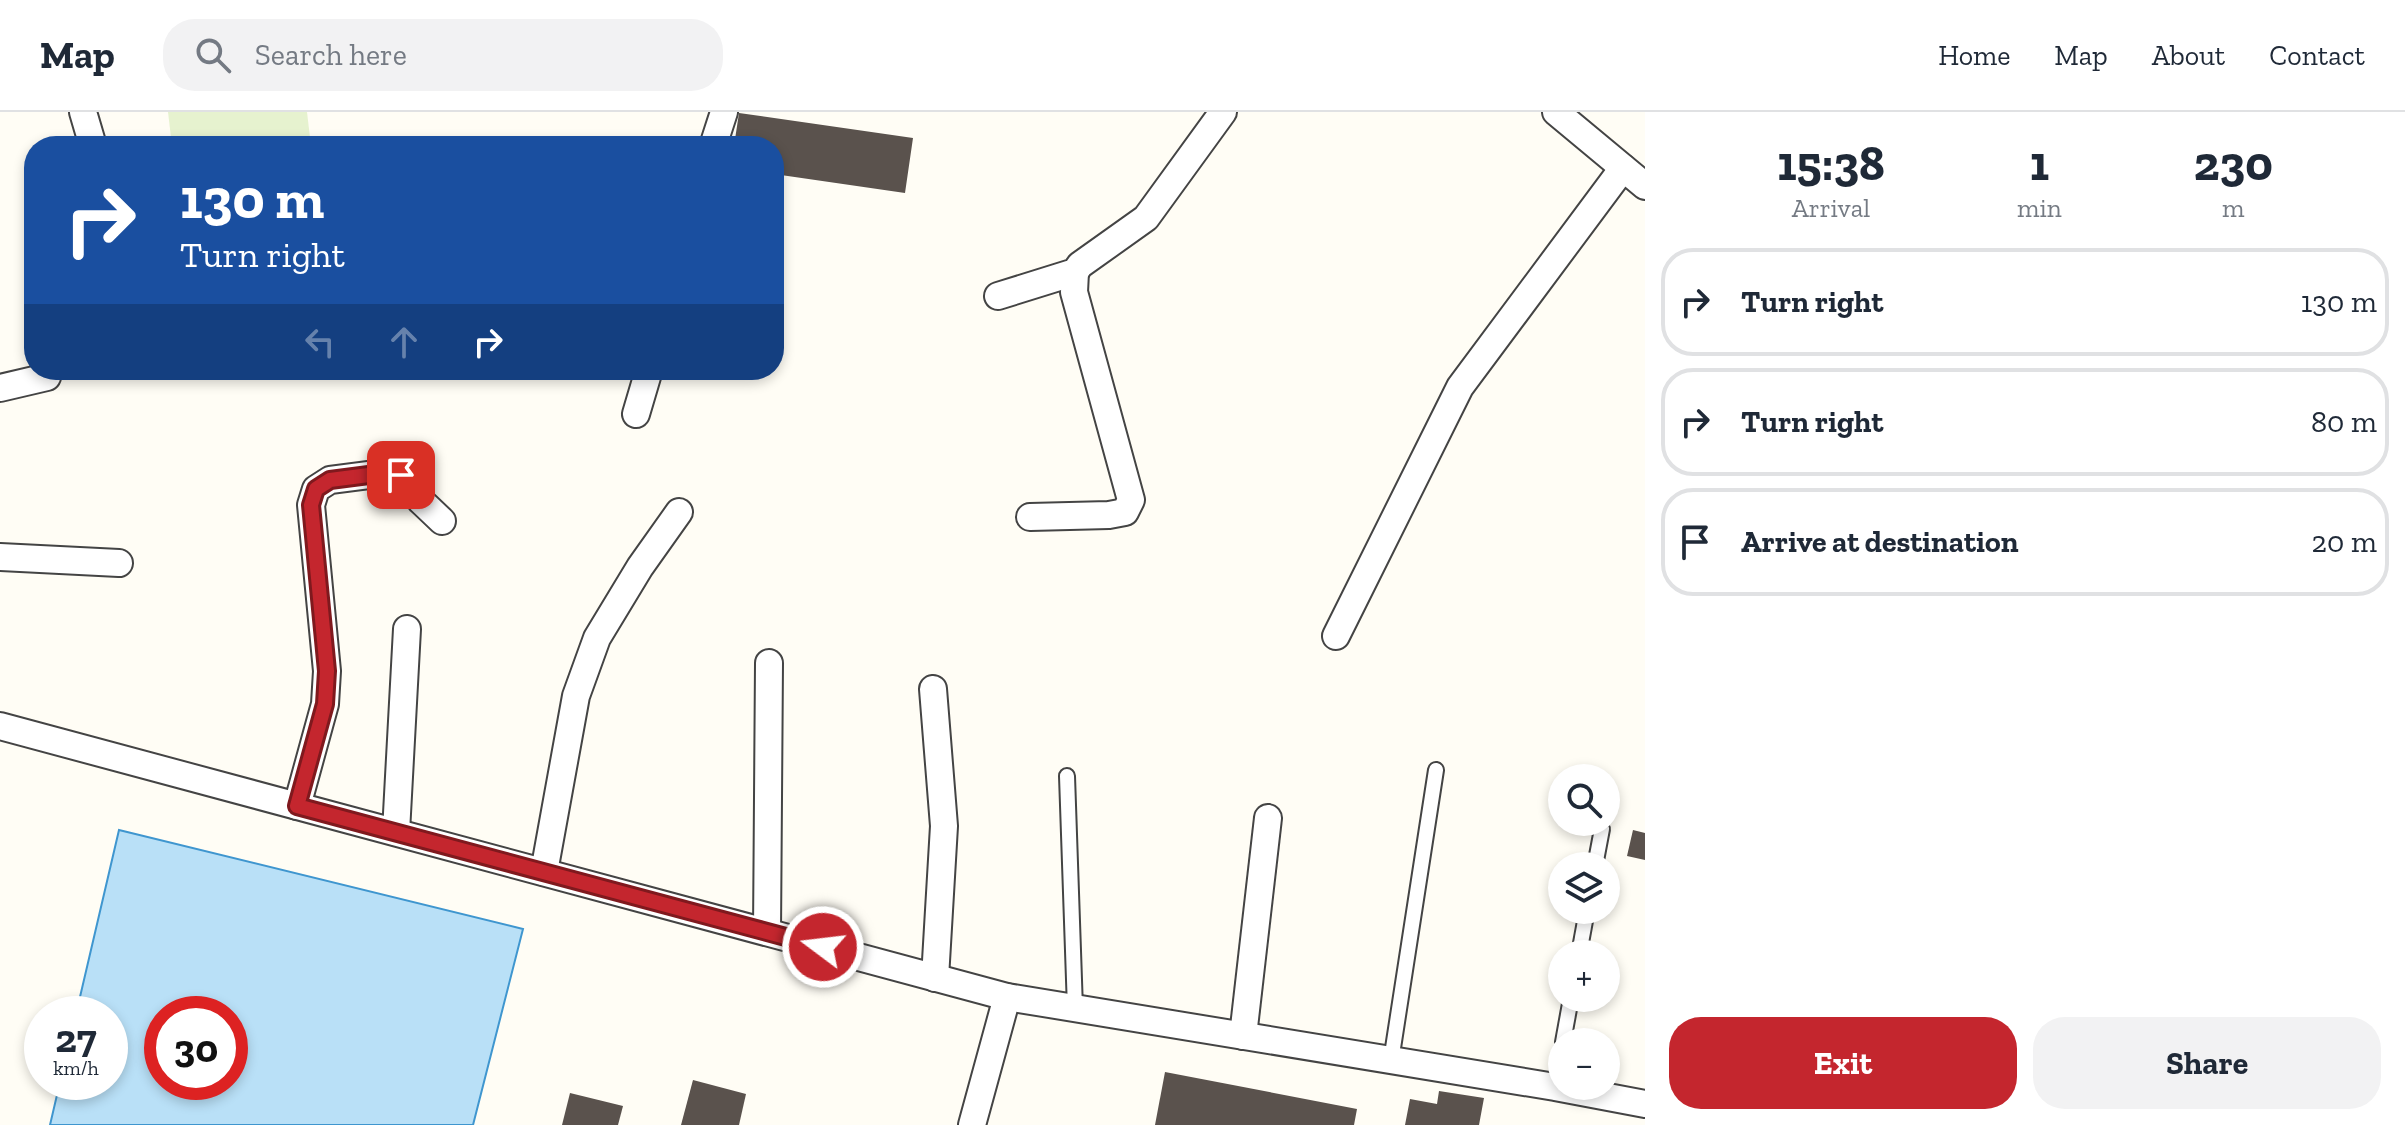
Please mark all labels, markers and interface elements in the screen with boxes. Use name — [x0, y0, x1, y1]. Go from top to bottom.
search box — [163, 19, 723, 91]
text: Map — [40, 32, 115, 78]
icon: search — [191, 33, 235, 77]
text: Search here — [255, 37, 407, 73]
text: Home — [1938, 39, 2010, 72]
text: Map — [2054, 39, 2108, 72]
text: About — [2152, 39, 2225, 72]
text: Contact — [2269, 39, 2365, 72]
text: 15:38 — [1777, 135, 1885, 192]
text: 1 — [2030, 135, 2049, 192]
text: 230 — [2194, 135, 2273, 192]
text: 130 m — [180, 165, 324, 232]
icon: right — [48, 168, 152, 272]
text: Arrival — [1792, 192, 1870, 224]
text: min — [2017, 192, 2062, 224]
text: m — [2222, 192, 2245, 224]
text: Turn right — [180, 233, 345, 276]
icon: right — [1673, 280, 1717, 324]
text: Turn right — [1741, 284, 1883, 320]
text: 130 m — [2301, 284, 2377, 320]
icon: left — [298, 320, 342, 364]
icon: ahead — [382, 320, 426, 364]
icon: right — [466, 320, 510, 364]
icon: right — [1673, 400, 1717, 444]
text: Turn right — [1741, 404, 1883, 440]
text: 80 m — [2311, 404, 2377, 440]
pin — [367, 441, 435, 509]
icon: arrive — [379, 453, 423, 497]
icon: arrive — [1673, 520, 1717, 564]
text: Arrive at destination — [1741, 524, 2018, 560]
text: 20 m — [2312, 524, 2377, 560]
map controls — [1548, 764, 1620, 1100]
button: search — [1548, 764, 1620, 836]
button: layers — [1548, 852, 1620, 924]
position arrow — [781, 905, 865, 989]
button: + — [1548, 940, 1620, 1012]
speed limit sign: 30 — [144, 996, 248, 1100]
text: 27 — [55, 1014, 97, 1062]
button: Exit — [1669, 1017, 2017, 1109]
button: Share — [2033, 1017, 2381, 1109]
button: − — [1548, 1028, 1620, 1100]
text: km/h — [53, 1056, 99, 1080]

